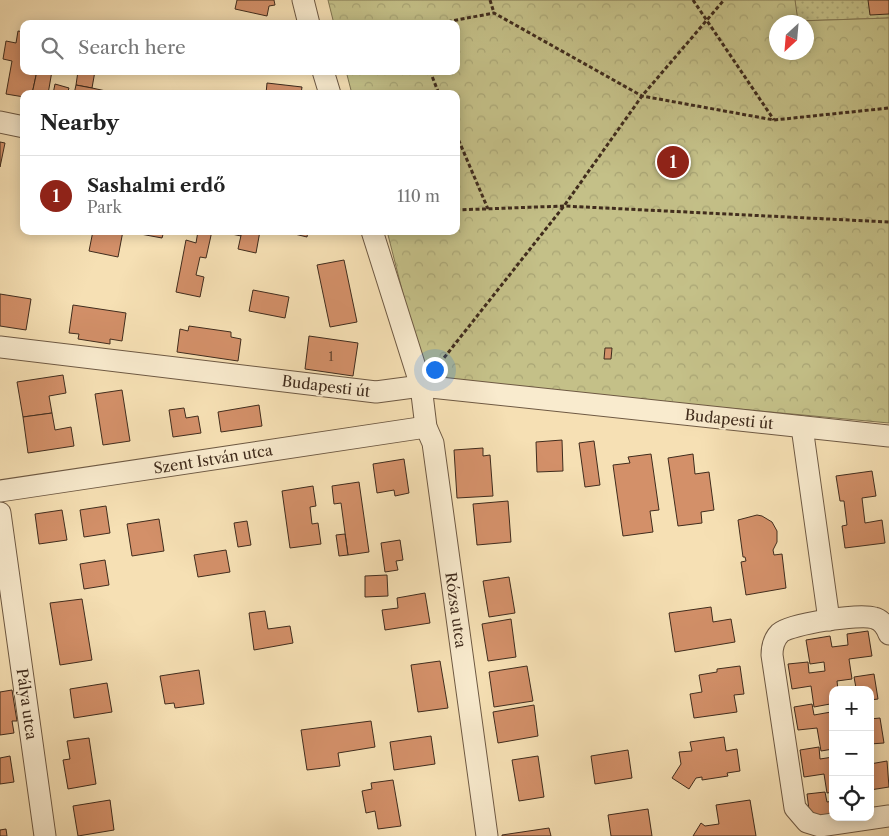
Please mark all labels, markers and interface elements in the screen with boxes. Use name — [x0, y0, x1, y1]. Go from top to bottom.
north arrow — [769, 15, 814, 60]
search box — [20, 20, 460, 75]
icon: search — [38, 34, 66, 62]
text: Search here — [78, 36, 186, 59]
text: Nearby — [40, 110, 119, 135]
pin: 1 — [657, 143, 689, 181]
text: Sashalmi erdő — [87, 174, 225, 197]
text: 1 — [52, 186, 60, 206]
text: 110 m — [397, 186, 440, 206]
text: Park — [87, 197, 122, 217]
house number: 1 — [328, 349, 334, 364]
your location — [422, 357, 448, 383]
street label: Budapesti út — [281, 371, 372, 401]
street label: Budapesti út — [684, 405, 775, 433]
street label: Szent István utca — [152, 440, 274, 478]
street label: Rózsa utca — [441, 571, 471, 649]
street label: Pálya utca — [13, 667, 41, 741]
map controls — [829, 686, 874, 821]
button: + — [829, 686, 874, 731]
button: − — [829, 731, 874, 776]
button: locate — [829, 776, 874, 821]

